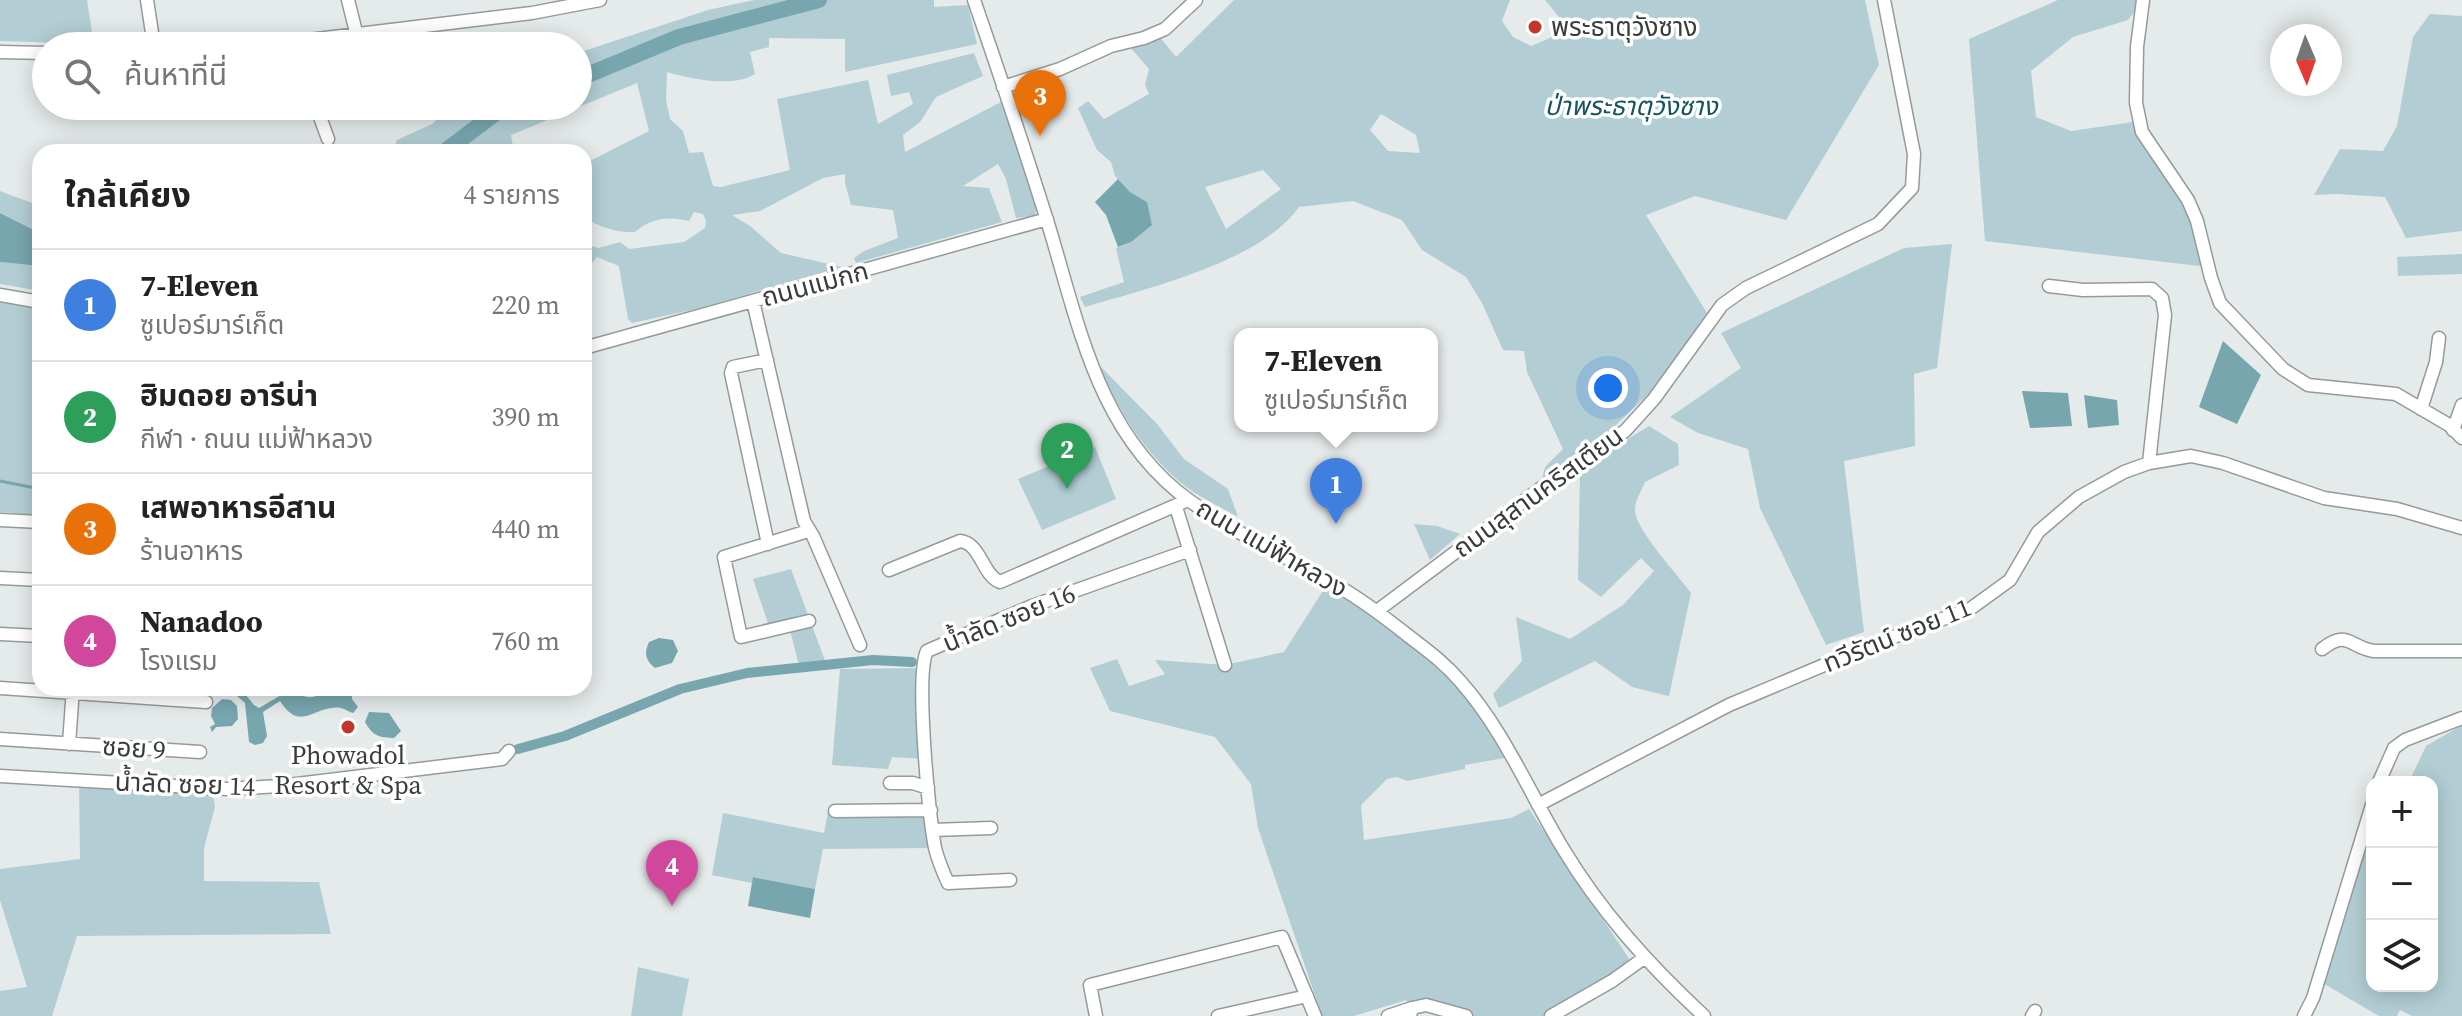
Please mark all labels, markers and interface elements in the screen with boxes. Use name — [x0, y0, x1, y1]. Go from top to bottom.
place label: พระธาตุวังซาง — [1551, 9, 1698, 45]
marker: พระธาตุวังซาง — [1526, 18, 1544, 36]
north arrow — [2270, 24, 2342, 96]
search box — [32, 32, 592, 120]
icon: search — [60, 54, 104, 98]
text: ค้นหาที่นี่ — [124, 54, 227, 95]
pin: 3 — [1014, 70, 1066, 136]
park label: ป่าพระธาตุวังซาง — [1545, 88, 1718, 124]
text: ใกล้เคียง — [64, 172, 191, 218]
text: 4 รายการ — [463, 177, 560, 213]
street label: ถนนแม่กก — [757, 252, 873, 316]
text: 7-Eleven — [140, 265, 259, 306]
text: 1 — [83, 287, 97, 323]
text: 220 m — [492, 287, 560, 323]
text: ซูเปอร์มาร์เก็ต — [140, 307, 284, 343]
popup — [1234, 328, 1438, 432]
text: 7-Eleven — [1264, 340, 1383, 381]
your location — [1588, 368, 1628, 408]
text: ฮิมดอย อารีน่า — [140, 375, 318, 416]
text: ซูเปอร์มาร์เก็ต — [1264, 382, 1408, 418]
text: 2 — [83, 399, 97, 435]
text: 390 m — [492, 399, 560, 435]
street label: ถนนสุสานคริสเตียน — [1445, 418, 1631, 566]
text: กีฬา · ถนน แม่ฟ้าหลวง — [140, 421, 373, 457]
pin: 2 — [1041, 423, 1093, 489]
pin: 1 — [1310, 458, 1362, 524]
text: เสพอาหารอีสาน — [140, 487, 336, 528]
street label: ถนน แม่ฟ้าหลวง — [1190, 490, 1354, 606]
text: 3 — [83, 511, 97, 547]
text: 440 m — [492, 511, 560, 547]
text: ร้านอาหาร — [140, 533, 243, 569]
street label: น้ำลัด ซอย 16 — [937, 575, 1081, 661]
street label: ทวีรัตน์ ซอย 11 — [1818, 589, 1976, 681]
text: Nanadoo — [140, 601, 263, 642]
text: 4 — [83, 623, 97, 659]
text: 760 m — [492, 623, 560, 659]
text: โรงแรม — [140, 643, 218, 679]
marker: Phowadol Resort & Spa — [339, 718, 357, 736]
street label: ซอย 9 — [101, 728, 167, 768]
place label: Phowadol Resort & Spa — [274, 737, 423, 803]
street label: น้ำลัด ซอย 14 — [114, 764, 256, 804]
map controls — [2366, 776, 2438, 992]
button: + — [2366, 776, 2438, 848]
pin: 4 — [646, 840, 698, 906]
button: − — [2366, 848, 2438, 920]
button: layers — [2366, 920, 2438, 992]

